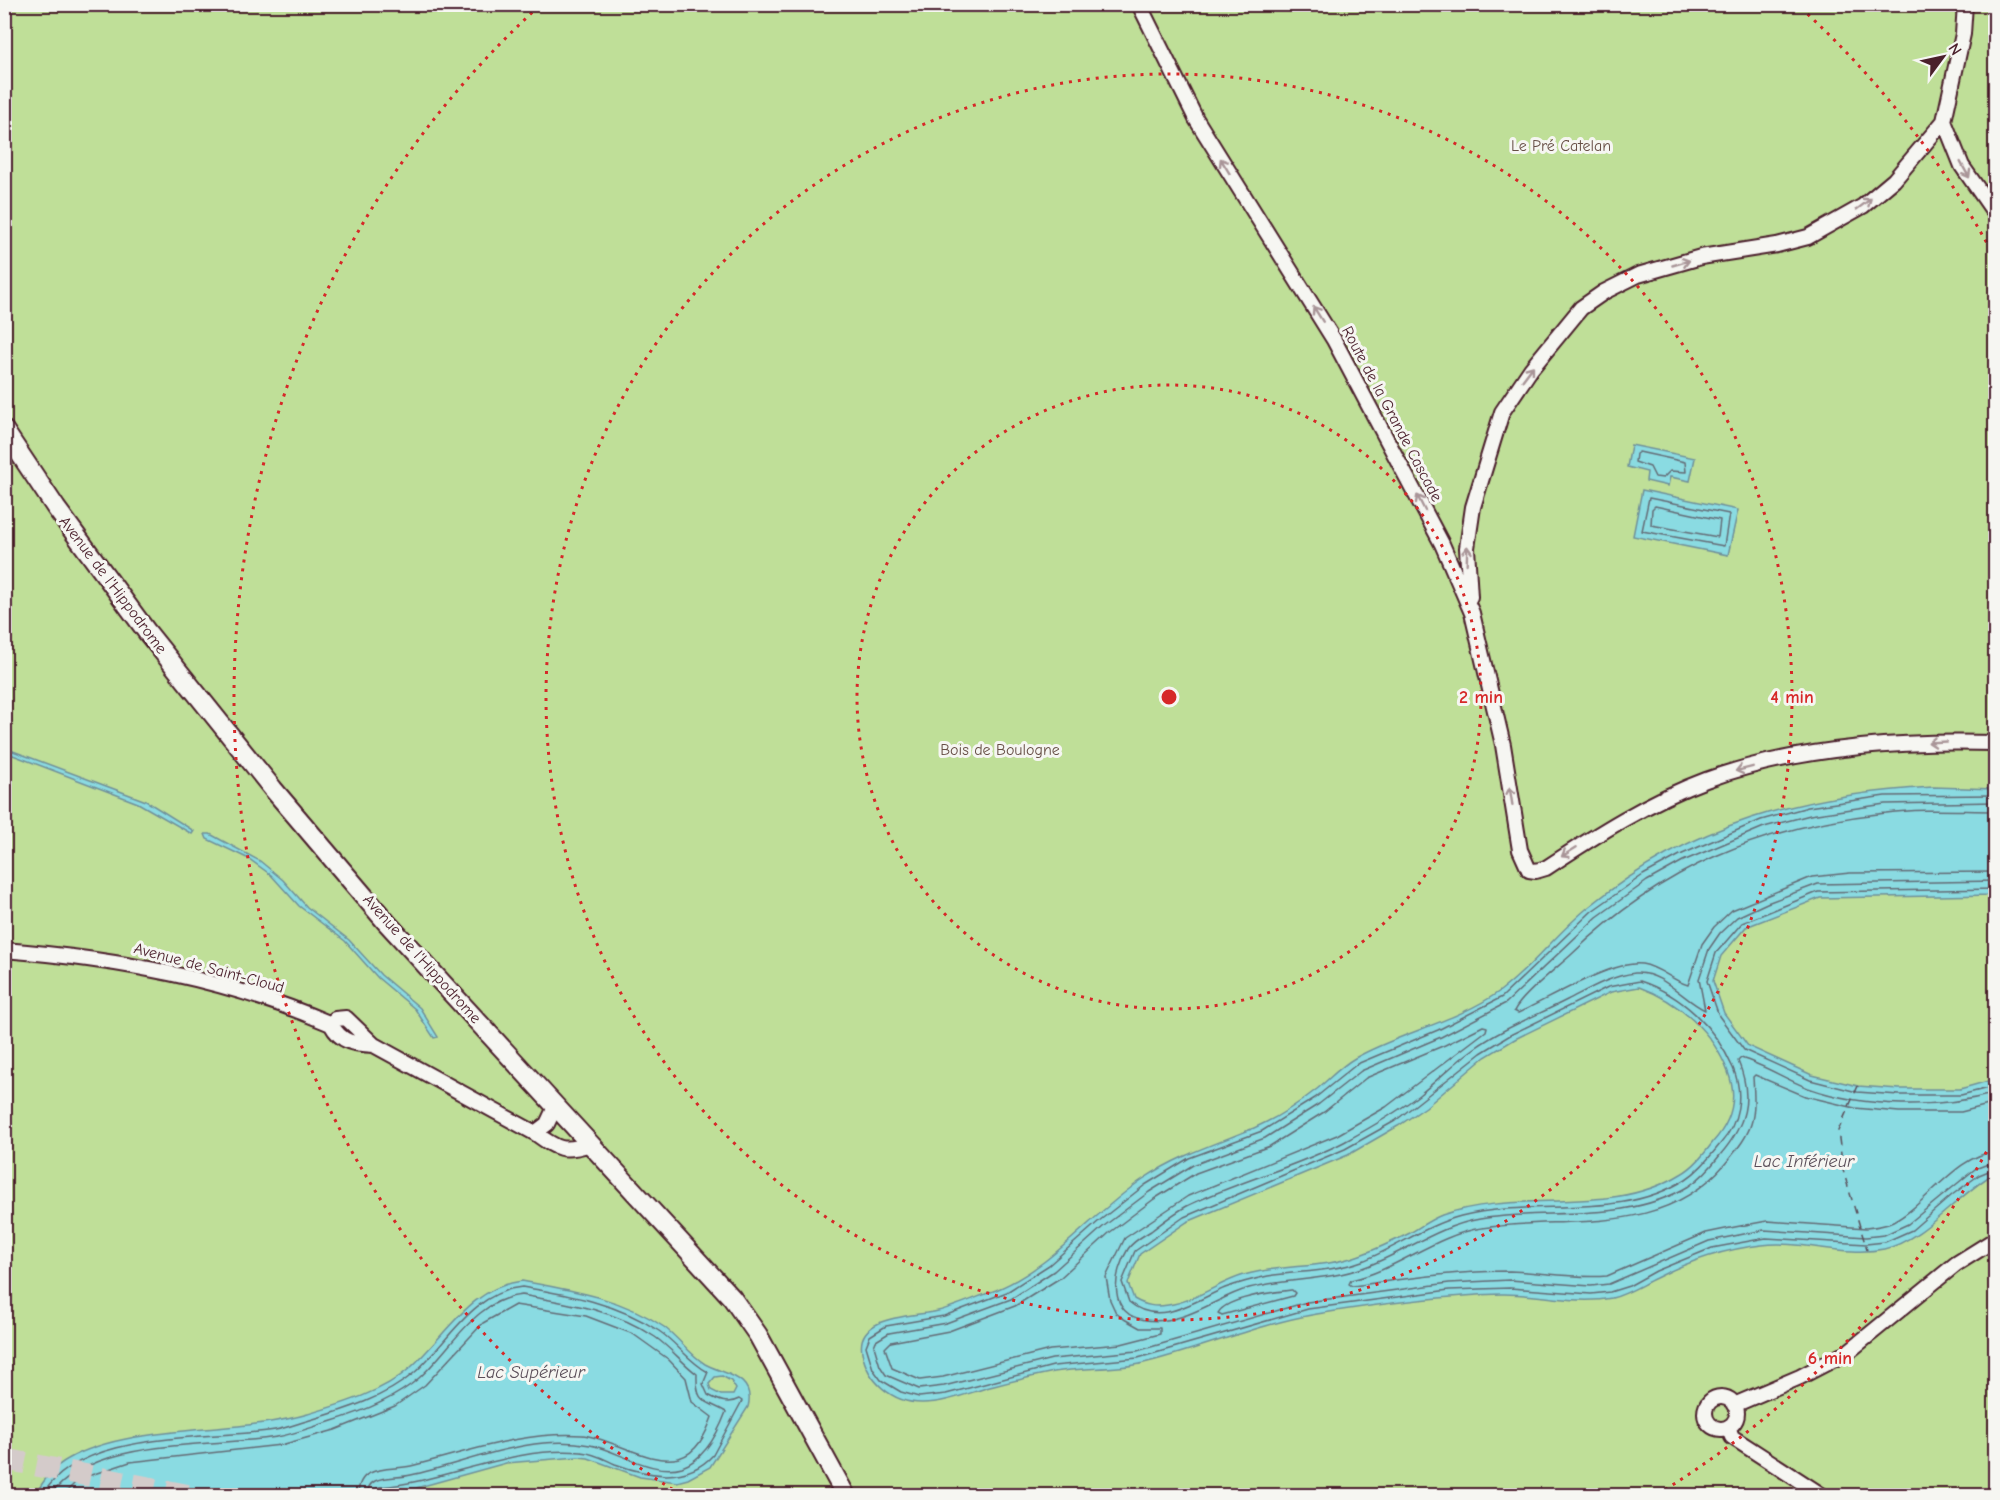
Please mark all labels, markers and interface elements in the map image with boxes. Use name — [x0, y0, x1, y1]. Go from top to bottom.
north arrow — [1913, 27, 1973, 87]
text: N — [1944, 40, 1965, 59]
park label: Le Pré Catelan — [1511, 137, 1611, 155]
one-way arrow — [1219, 158, 1232, 175]
one-way arrow — [1960, 161, 1971, 179]
one-way arrow — [1856, 198, 1872, 211]
one-way arrow — [1671, 257, 1690, 268]
one-way arrow — [1311, 306, 1323, 323]
street label: Route de la Grande Cascade — [1338, 323, 1446, 505]
one-way arrow — [1521, 365, 1534, 381]
one-way arrow — [1415, 495, 1427, 513]
street label: Avenue de l'Hippodrome — [55, 513, 171, 657]
one-way arrow — [1462, 546, 1473, 566]
centre of rings — [1159, 687, 1179, 707]
text: 2 min — [1459, 687, 1503, 708]
text: 4 min — [1770, 687, 1814, 708]
one-way arrow — [1928, 737, 1948, 748]
park label: Bois de Boulogne — [940, 741, 1060, 759]
one-way arrow — [1735, 764, 1754, 776]
one-way arrow — [1506, 787, 1517, 807]
one-way arrow — [1561, 847, 1578, 859]
street label: Avenue de l'Hippodrome — [359, 891, 485, 1027]
street label: Avenue de Saint-Cloud — [132, 939, 286, 997]
water label: Lac Inférieur — [1754, 1151, 1855, 1172]
text: 6 min — [1808, 1348, 1852, 1369]
water label: Lac Supérieur — [477, 1362, 586, 1383]

